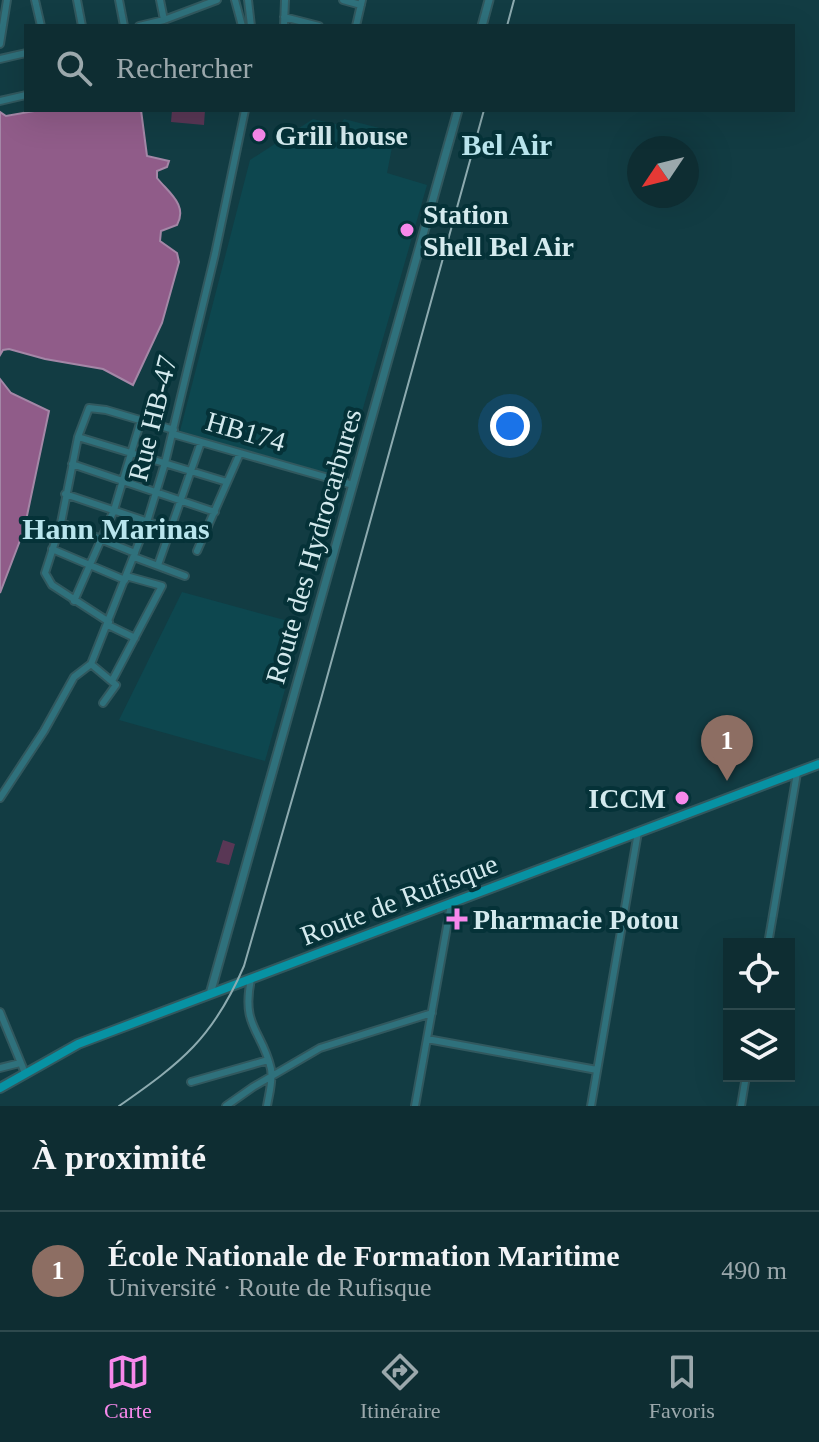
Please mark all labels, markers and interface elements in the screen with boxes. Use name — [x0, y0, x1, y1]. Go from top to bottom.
search box — [24, 24, 795, 112]
icon: search — [52, 46, 96, 90]
text: Rechercher — [116, 51, 253, 84]
place label: Grill house — [275, 120, 408, 151]
marker: Grill house — [250, 126, 268, 144]
district label: Bel Air — [462, 128, 552, 161]
north arrow — [627, 136, 699, 208]
place label: Station Shell Bel Air — [423, 199, 574, 262]
marker: Station Shell Bel Air — [398, 221, 416, 239]
street label: Rue HB-47 — [122, 352, 183, 484]
street label: HB174 — [203, 405, 289, 458]
street label: Route des Hydrocarbures — [259, 405, 368, 687]
your location — [490, 406, 530, 446]
district label: Hann Marinas — [22, 512, 210, 545]
pin: 1 — [701, 715, 753, 781]
place label: ICCM — [588, 783, 666, 814]
marker: ICCM — [673, 789, 691, 807]
street label: Route de Rufisque — [296, 848, 502, 951]
place label: Pharmacie Potou — [473, 904, 679, 935]
marker: Pharmacie Potou — [448, 910, 466, 928]
map controls — [723, 938, 795, 1082]
button: locate — [723, 938, 795, 1010]
button: layers — [723, 1010, 795, 1082]
text: À proximité — [32, 1139, 206, 1176]
text: École Nationale de Formation Maritime — [108, 1239, 620, 1272]
text: 1 — [52, 1256, 65, 1285]
text: 490 m — [721, 1256, 787, 1285]
text: Université · Route de Rufisque — [108, 1273, 432, 1302]
tab: Carte — [104, 1350, 152, 1424]
tab: Itinéraire — [360, 1350, 441, 1424]
tab: Favoris — [649, 1350, 715, 1424]

